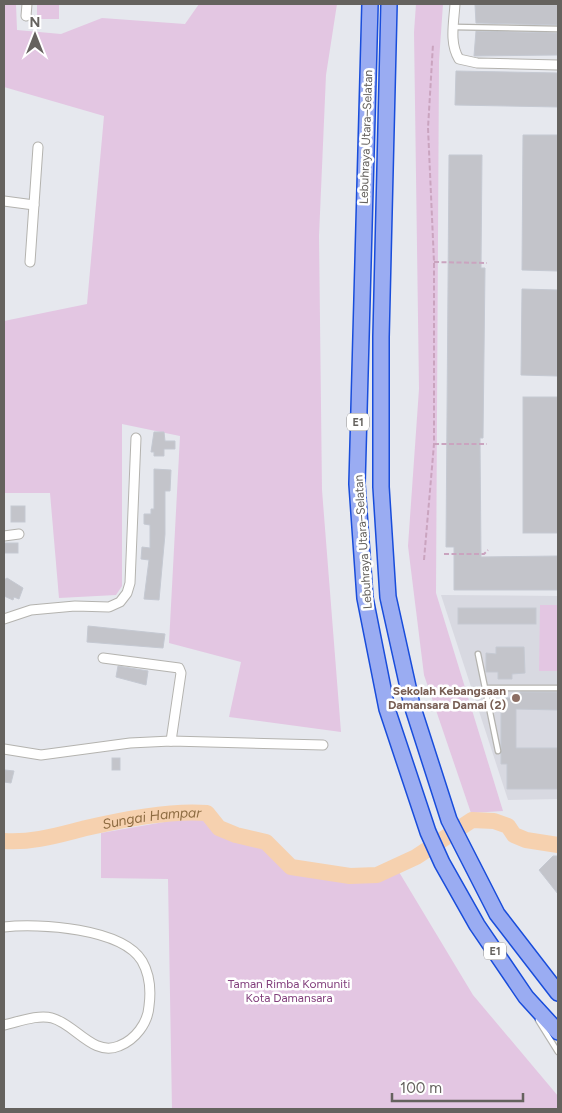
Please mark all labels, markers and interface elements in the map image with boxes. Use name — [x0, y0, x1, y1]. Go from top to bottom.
north arrow — [10, 10, 60, 60]
text: N — [30, 14, 40, 31]
street label: Lebuhraya Utara–Selatan — [357, 69, 375, 204]
road number: E1 — [347, 414, 369, 431]
street label: Lebuhraya Utara–Selatan — [351, 474, 375, 610]
place label: Sekolah Kebangsaan Damansara Damai (2) — [388, 684, 506, 712]
marker: Sekolah Kebangsaan Damansara Damai (2) — [510, 692, 522, 704]
water label: Sungai Hampar — [101, 804, 203, 833]
road number: E1 — [484, 942, 506, 959]
park label: Taman Rimba Komuniti Kota Damansara — [228, 977, 350, 1005]
scale bar — [392, 1070, 523, 1102]
text: 100 m — [400, 1079, 442, 1097]

